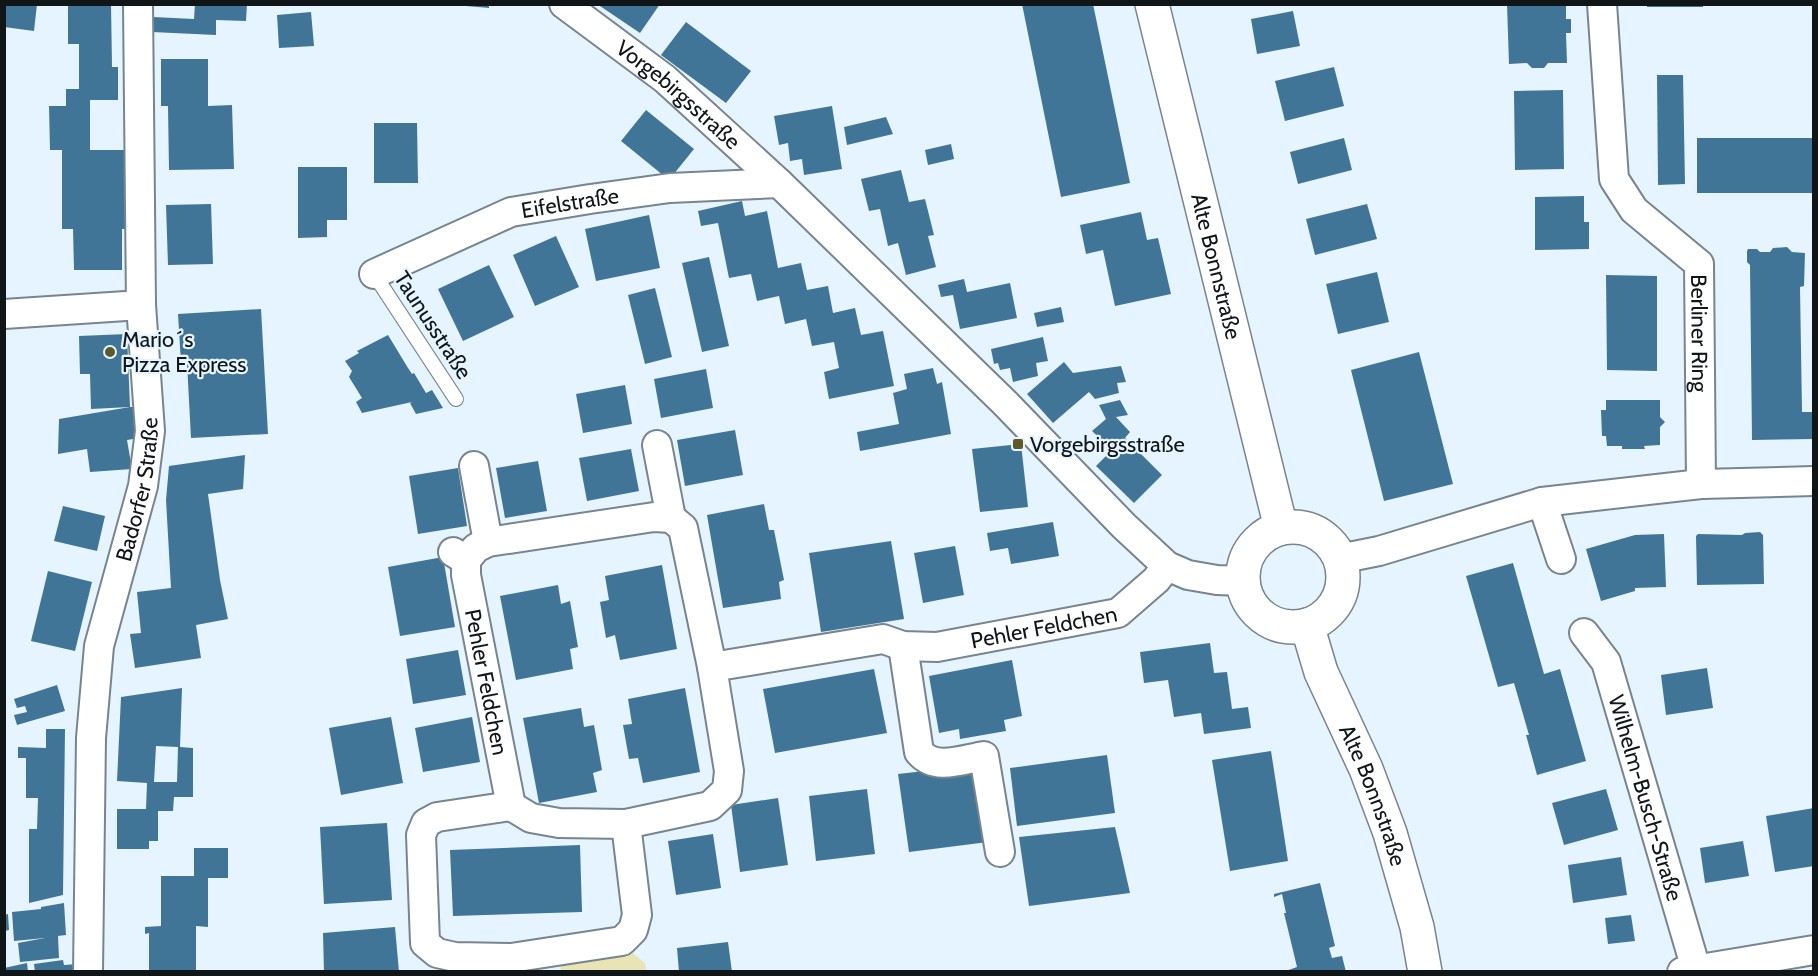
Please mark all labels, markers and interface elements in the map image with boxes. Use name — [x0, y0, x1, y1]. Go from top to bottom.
street label: Vorgebirgsstraße — [611, 34, 746, 155]
street label: Eifelstraße — [519, 182, 620, 224]
street label: Alte Bonnstraße — [1186, 190, 1248, 342]
street label: Taunusstraße — [388, 266, 478, 384]
street label: Berliner Ring — [1686, 274, 1714, 393]
place label: Mario´s Pizza Express — [122, 326, 246, 378]
marker: Mario´s Pizza Express — [103, 345, 117, 359]
street label: Badorfer Straße — [109, 417, 164, 564]
place label: Vorgebirgsstraße — [1030, 431, 1185, 458]
marker: Vorgebirgsstraße — [1011, 437, 1025, 451]
street label: Pehler Feldchen — [968, 600, 1119, 654]
street label: Pehler Feldchen — [459, 607, 514, 757]
street label: Wilhelm-Busch-Straße — [1603, 692, 1689, 904]
street label: Alte Bonnstraße — [1334, 720, 1412, 869]

